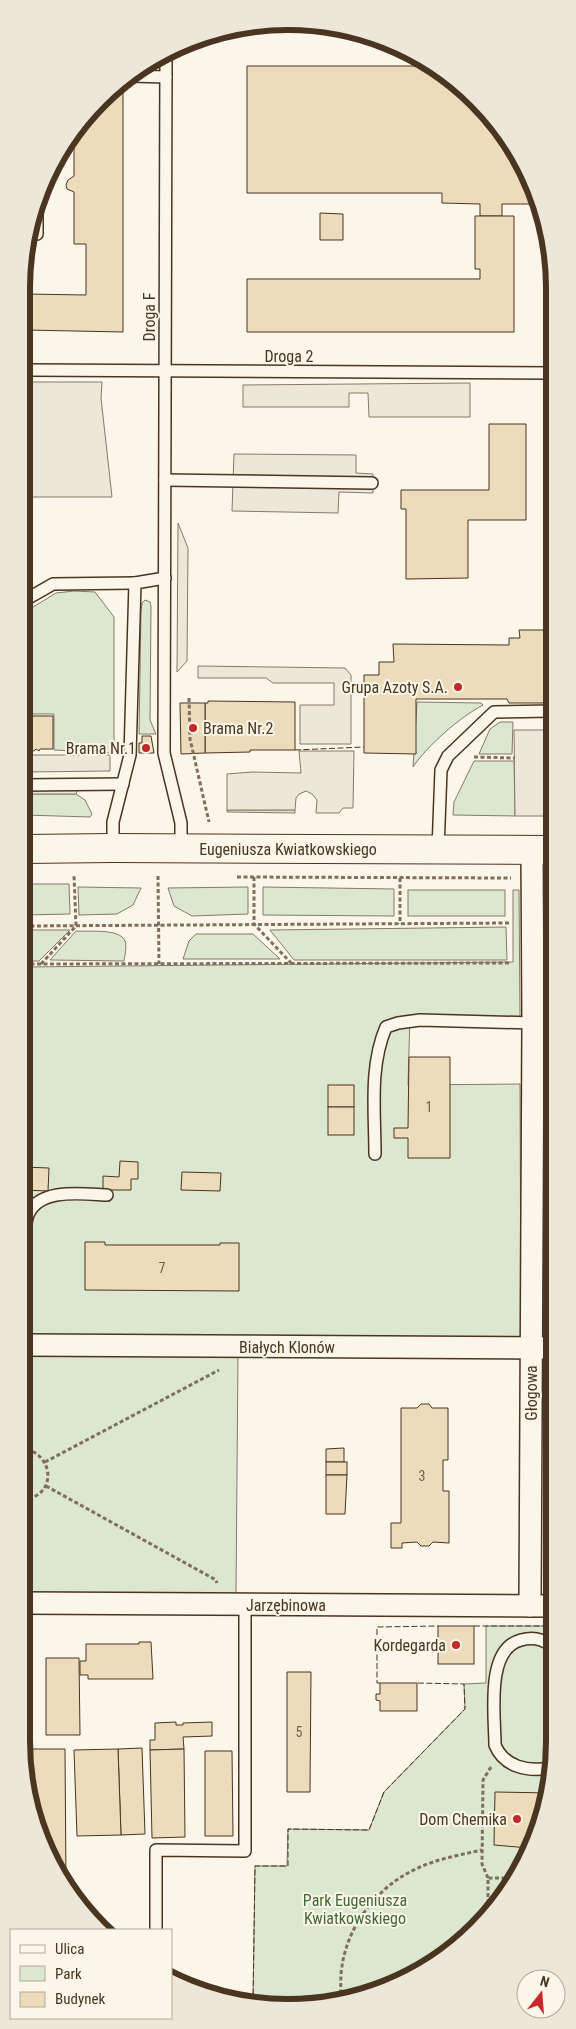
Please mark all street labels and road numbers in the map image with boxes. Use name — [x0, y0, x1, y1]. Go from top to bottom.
street label: Droga F — [140, 292, 159, 341]
street label: Droga 2 — [264, 347, 314, 366]
street label: Eugeniusza Kwiatkowskiego — [199, 840, 377, 859]
street label: Białych Klonów — [239, 1338, 335, 1357]
street label: Głogowa — [522, 1365, 541, 1421]
street label: Jarzębinowa — [246, 1596, 326, 1615]

